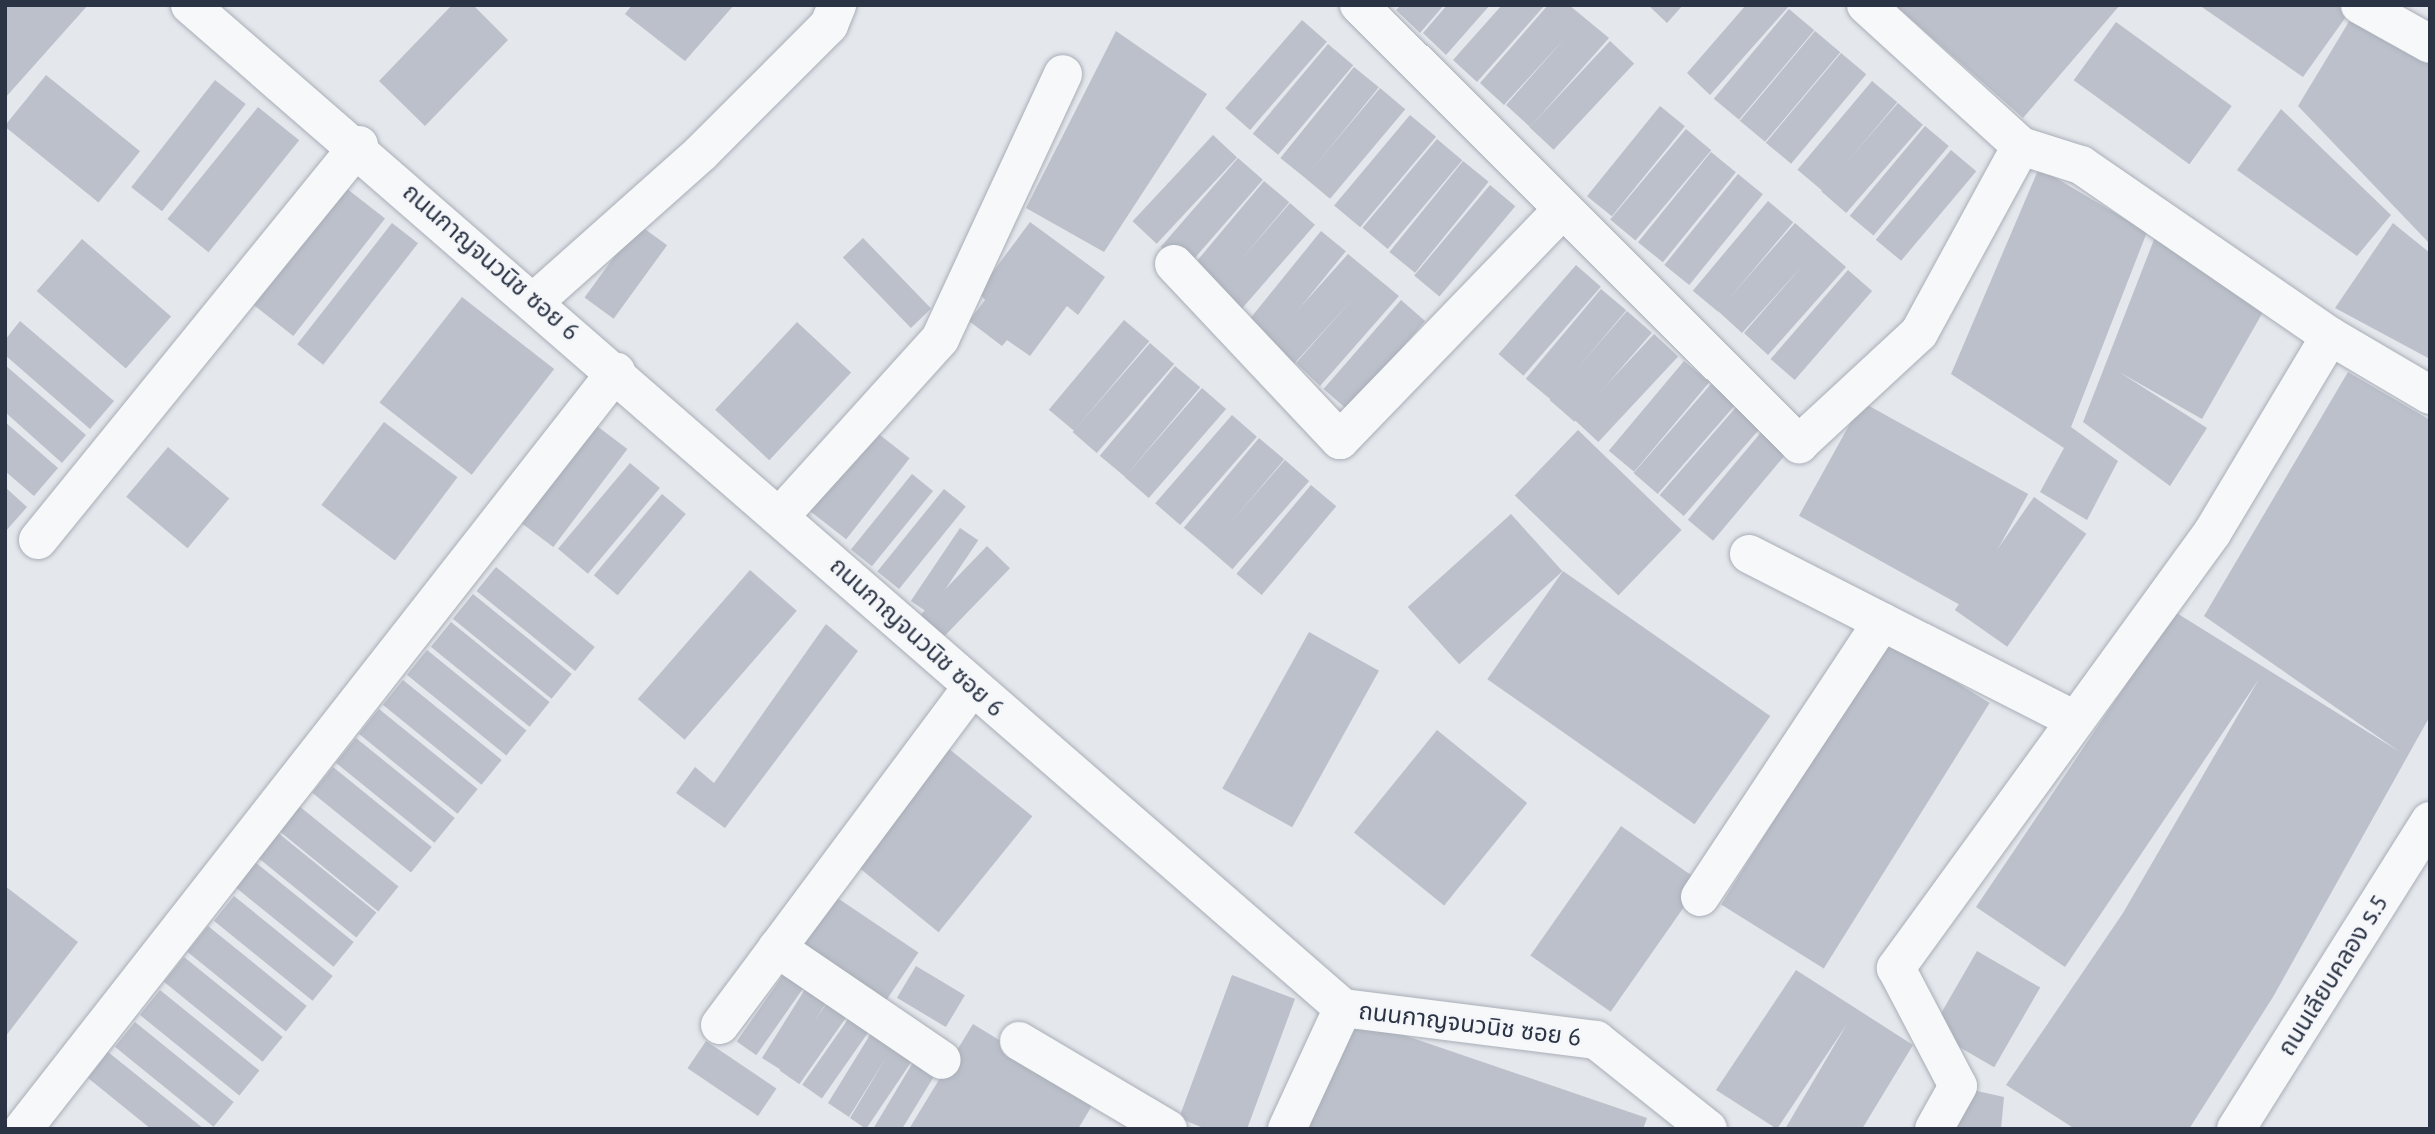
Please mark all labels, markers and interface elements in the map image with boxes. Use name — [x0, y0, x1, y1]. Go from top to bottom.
street label: ถนนกาญจนวนิช ซอย 6 — [397, 178, 585, 346]
street label: ถนนกาญจนวนิช ซอย 6 — [824, 551, 1010, 723]
street label: ถนนเลียบคลอง ร.5 — [2272, 889, 2394, 1061]
street label: ถนนกาญจนวนิช ซอย 6 — [1357, 996, 1583, 1052]

